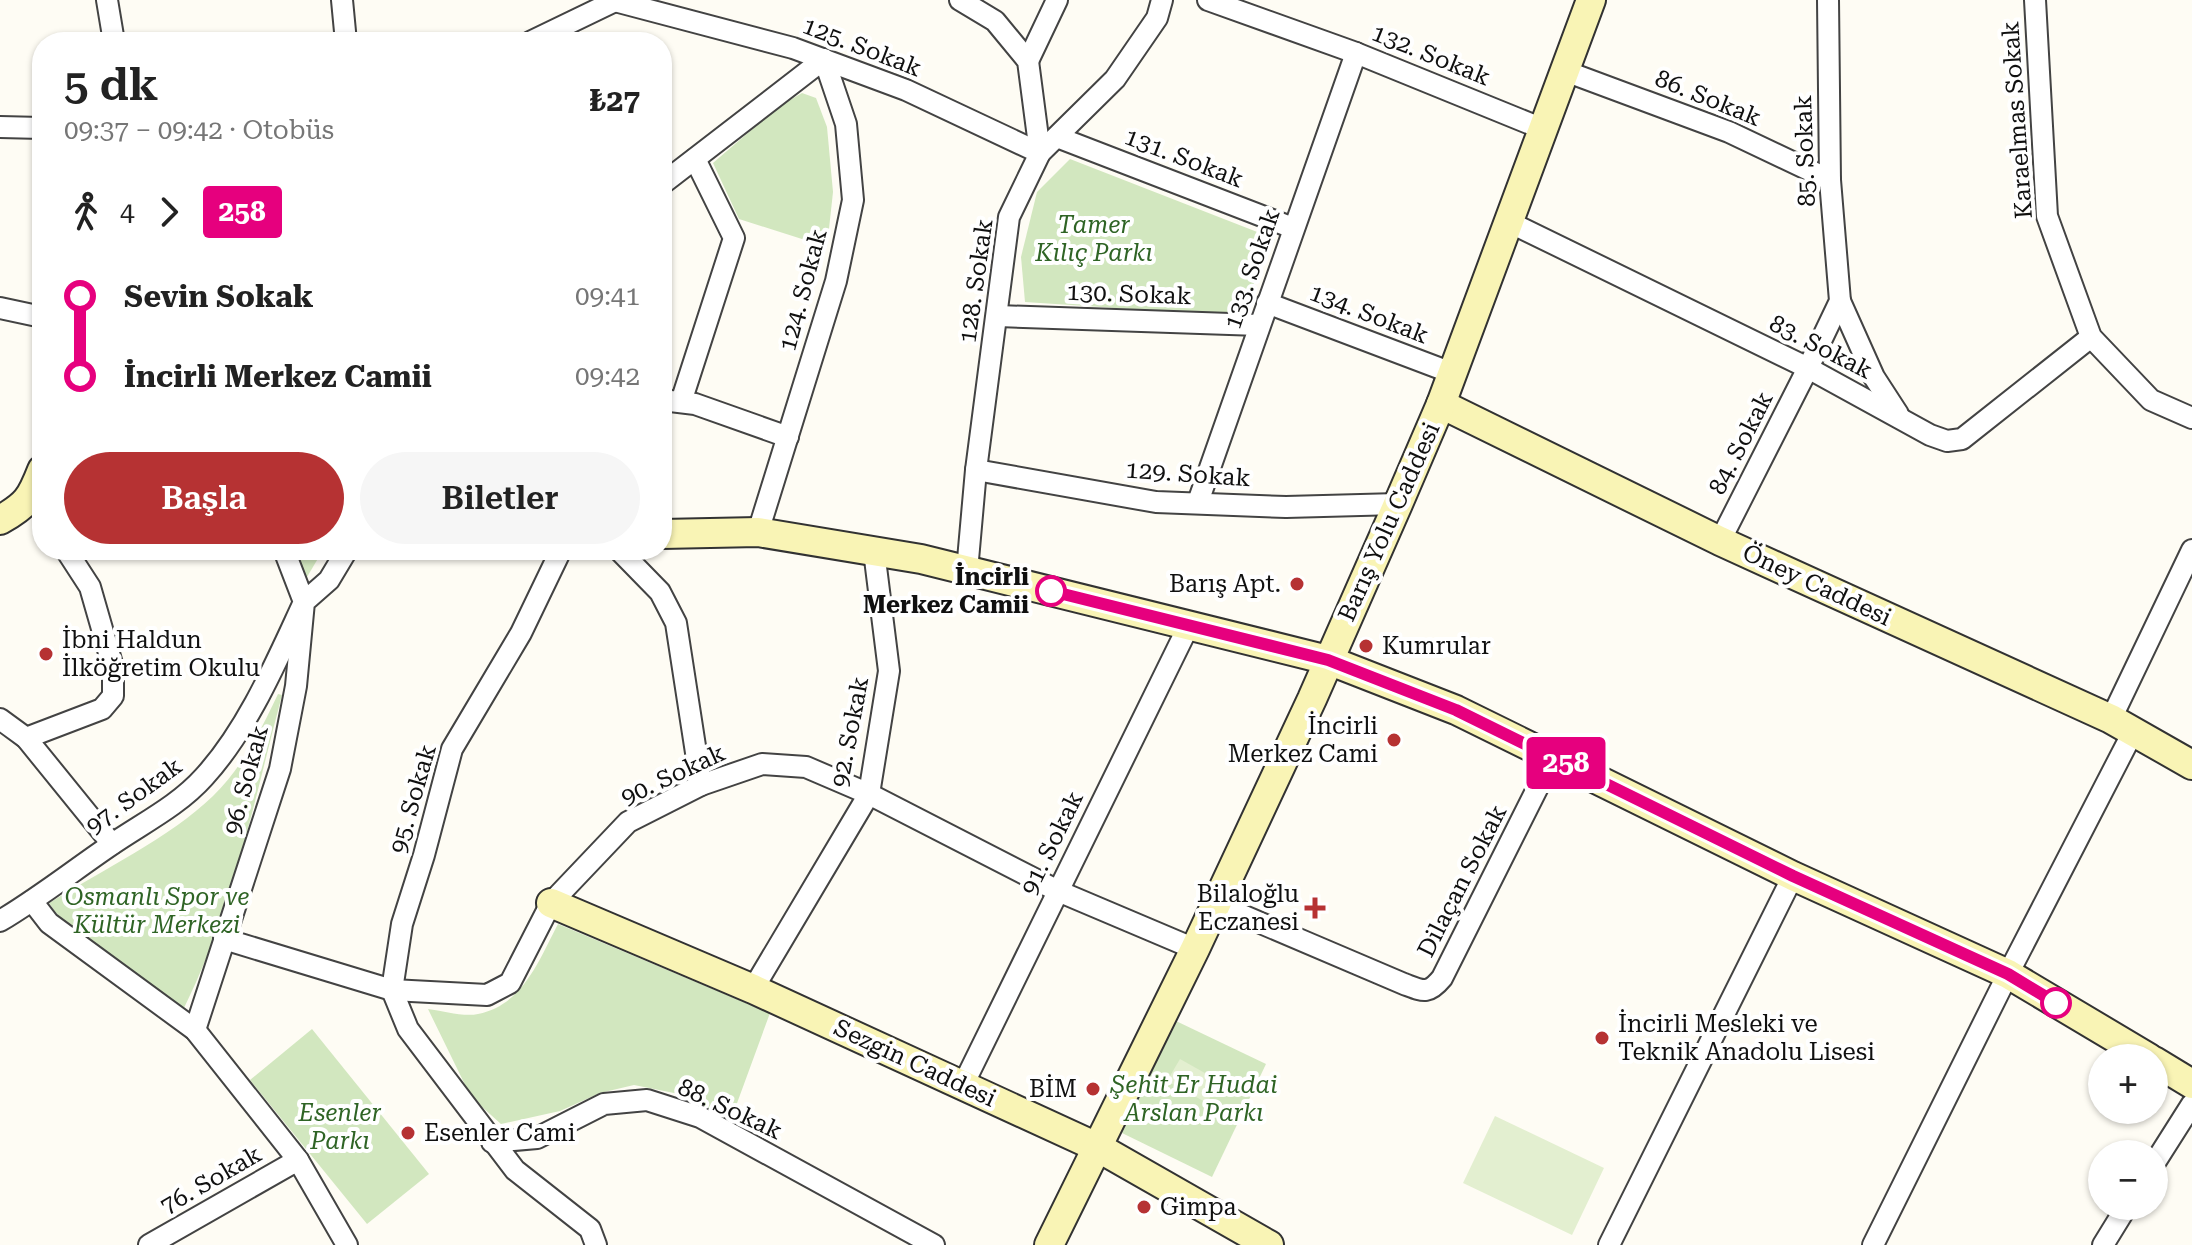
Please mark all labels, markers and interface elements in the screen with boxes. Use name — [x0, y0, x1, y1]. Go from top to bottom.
street label: 125. Sokak — [799, 11, 925, 83]
street label: 132. Sokak — [1368, 19, 1494, 91]
street label: Karaelmas Sokak — [1996, 20, 2038, 220]
text: 5 dk — [64, 59, 158, 111]
street label: 86. Sokak — [1651, 64, 1765, 132]
text: ₺27 — [590, 83, 640, 118]
street label: 85. Sokak — [1789, 95, 1821, 207]
text: 09:37 – 09:42 · Otobüs — [64, 115, 334, 145]
street label: 131. Sokak — [1121, 122, 1247, 194]
icon: walk — [64, 190, 108, 234]
icon: forward — [147, 190, 191, 234]
text: 258 — [219, 195, 266, 228]
text: 4 — [120, 197, 135, 227]
street label: 133. Sokak — [1218, 205, 1286, 333]
park label: Tamer Kılıç Parkı — [1034, 211, 1153, 267]
street label: 128. Sokak — [953, 217, 999, 345]
street label: 124. Sokak — [773, 226, 833, 354]
street label: 130. Sokak — [1066, 278, 1192, 310]
street label: 134. Sokak — [1306, 278, 1432, 350]
text: Sevin Sokak — [124, 279, 313, 314]
text: 09:41 — [575, 281, 640, 311]
street label: 83. Sokak — [1765, 309, 1877, 385]
text: İncirli Merkez Camii — [124, 359, 432, 394]
text: 09:42 — [575, 361, 640, 391]
street label: 84. Sokak — [1703, 387, 1779, 499]
street label: Barış Yolu Caddesi — [1333, 418, 1446, 626]
button: Başla — [64, 452, 344, 544]
button: Biletler — [360, 452, 640, 544]
street label: 129. Sokak — [1125, 456, 1251, 492]
street label: Öney Caddesi — [1738, 537, 1896, 632]
place label: İncirli Merkez Camii — [863, 562, 1029, 619]
place label: Barış Apt. — [1169, 570, 1281, 598]
marker: Barış Apt. — [1288, 575, 1306, 593]
marker: İncirli Merkez Camii — [1036, 576, 1066, 606]
place label: İbni Haldun İlköğretim Okulu — [62, 625, 260, 682]
place label: Kumrular — [1382, 632, 1491, 660]
marker: Kumrular — [1357, 637, 1375, 655]
marker: İbni Haldun İlköğretim Okulu — [37, 645, 55, 663]
street label: 92. Sokak — [826, 674, 874, 790]
place label: İncirli Merkez Cami — [1228, 711, 1378, 768]
street label: 96. Sokak — [218, 722, 274, 838]
marker: İncirli Merkez Cami — [1385, 731, 1403, 749]
line badge: 258 — [1520, 737, 1612, 789]
street label: 90. Sokak — [616, 739, 730, 811]
street label: 95. Sokak — [384, 741, 442, 857]
text: 258 — [1542, 746, 1590, 779]
street label: 97. Sokak — [81, 752, 187, 840]
street label: 91. Sokak — [1015, 787, 1089, 899]
street label: Dilaçan Sokak — [1412, 800, 1512, 962]
place label: Bilaloğlu Eczanesi — [1197, 880, 1299, 936]
park label: Osmanlı Spor ve Kültür Merkezi — [65, 883, 249, 939]
marker: Bilaloğlu Eczanesi — [1306, 899, 1324, 917]
unlabelled marker — [2041, 988, 2071, 1018]
place label: İncirli Mesleki ve Teknik Anadolu Lisesi — [1618, 1009, 1875, 1066]
street label: Sezgin Caddesi — [830, 1013, 1001, 1113]
marker: İncirli Mesleki ve Teknik Anadolu Lisesi — [1593, 1029, 1611, 1047]
map controls — [2088, 1044, 2168, 1220]
button: + — [2088, 1044, 2168, 1124]
park label: Şehit Er Hudai Arslan Parkı — [1110, 1071, 1278, 1127]
street label: 88. Sokak — [673, 1073, 787, 1145]
place label: BİM — [1029, 1074, 1077, 1103]
marker: BİM — [1084, 1080, 1102, 1098]
park label: Esenler Parkı — [297, 1099, 382, 1155]
place label: Esenler Cami — [424, 1119, 576, 1147]
marker: Esenler Cami — [399, 1124, 417, 1142]
street label: 76. Sokak — [156, 1140, 266, 1220]
button: − — [2088, 1140, 2168, 1220]
place label: Gimpa — [1160, 1193, 1237, 1221]
marker: Gimpa — [1135, 1198, 1153, 1216]

